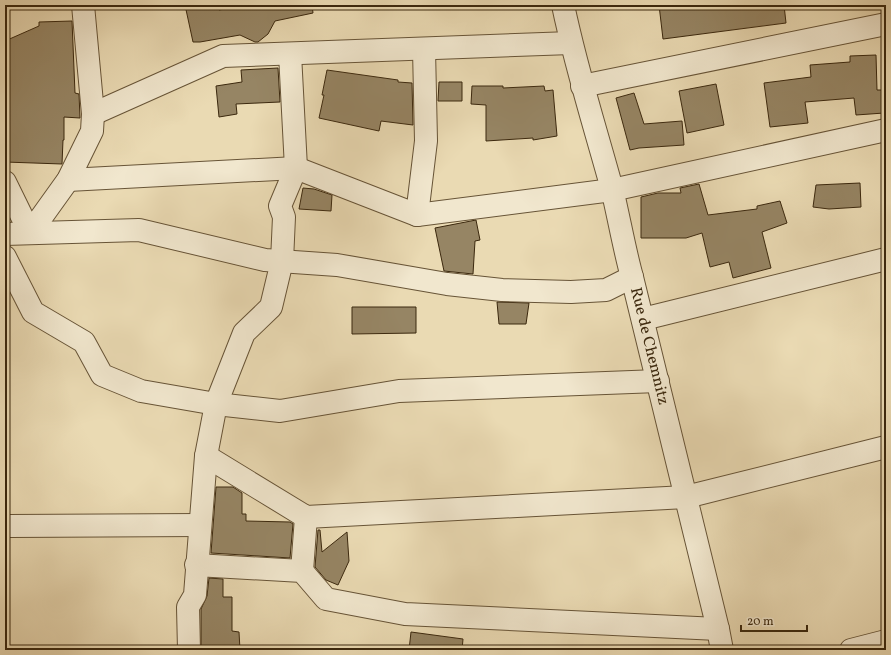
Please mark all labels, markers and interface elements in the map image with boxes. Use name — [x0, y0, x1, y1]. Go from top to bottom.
street label: Rue de Chemnitz — [624, 285, 674, 407]
scale bar — [741, 607, 807, 633]
text: 20 m — [747, 614, 774, 630]

